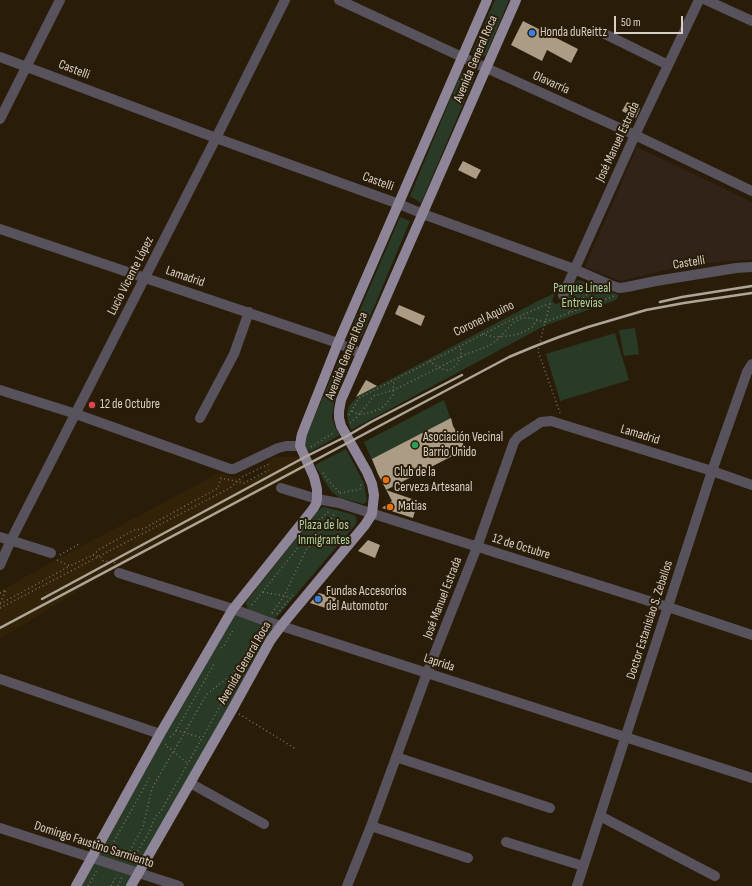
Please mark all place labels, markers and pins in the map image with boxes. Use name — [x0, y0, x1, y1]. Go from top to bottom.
place label: Honda duReittz — [540, 25, 607, 41]
marker: Honda duReittz — [527, 28, 537, 38]
place label: 12 de Octubre — [100, 397, 160, 413]
marker: 12 de Octubre — [87, 400, 97, 410]
place label: Asociación Vecinal Barrio Unido — [423, 430, 503, 461]
marker: Asociación Vecinal Barrio Unido — [410, 440, 420, 450]
place label: Club de la Cerveza Artesanal — [394, 465, 473, 496]
marker: Club de la Cerveza Artesanal — [381, 475, 391, 485]
place label: Matias — [398, 499, 427, 515]
marker: Matias — [385, 502, 395, 512]
place label: Fundas Accesorios del Automotor — [326, 584, 407, 615]
marker: Fundas Accesorios del Automotor — [313, 594, 323, 604]

